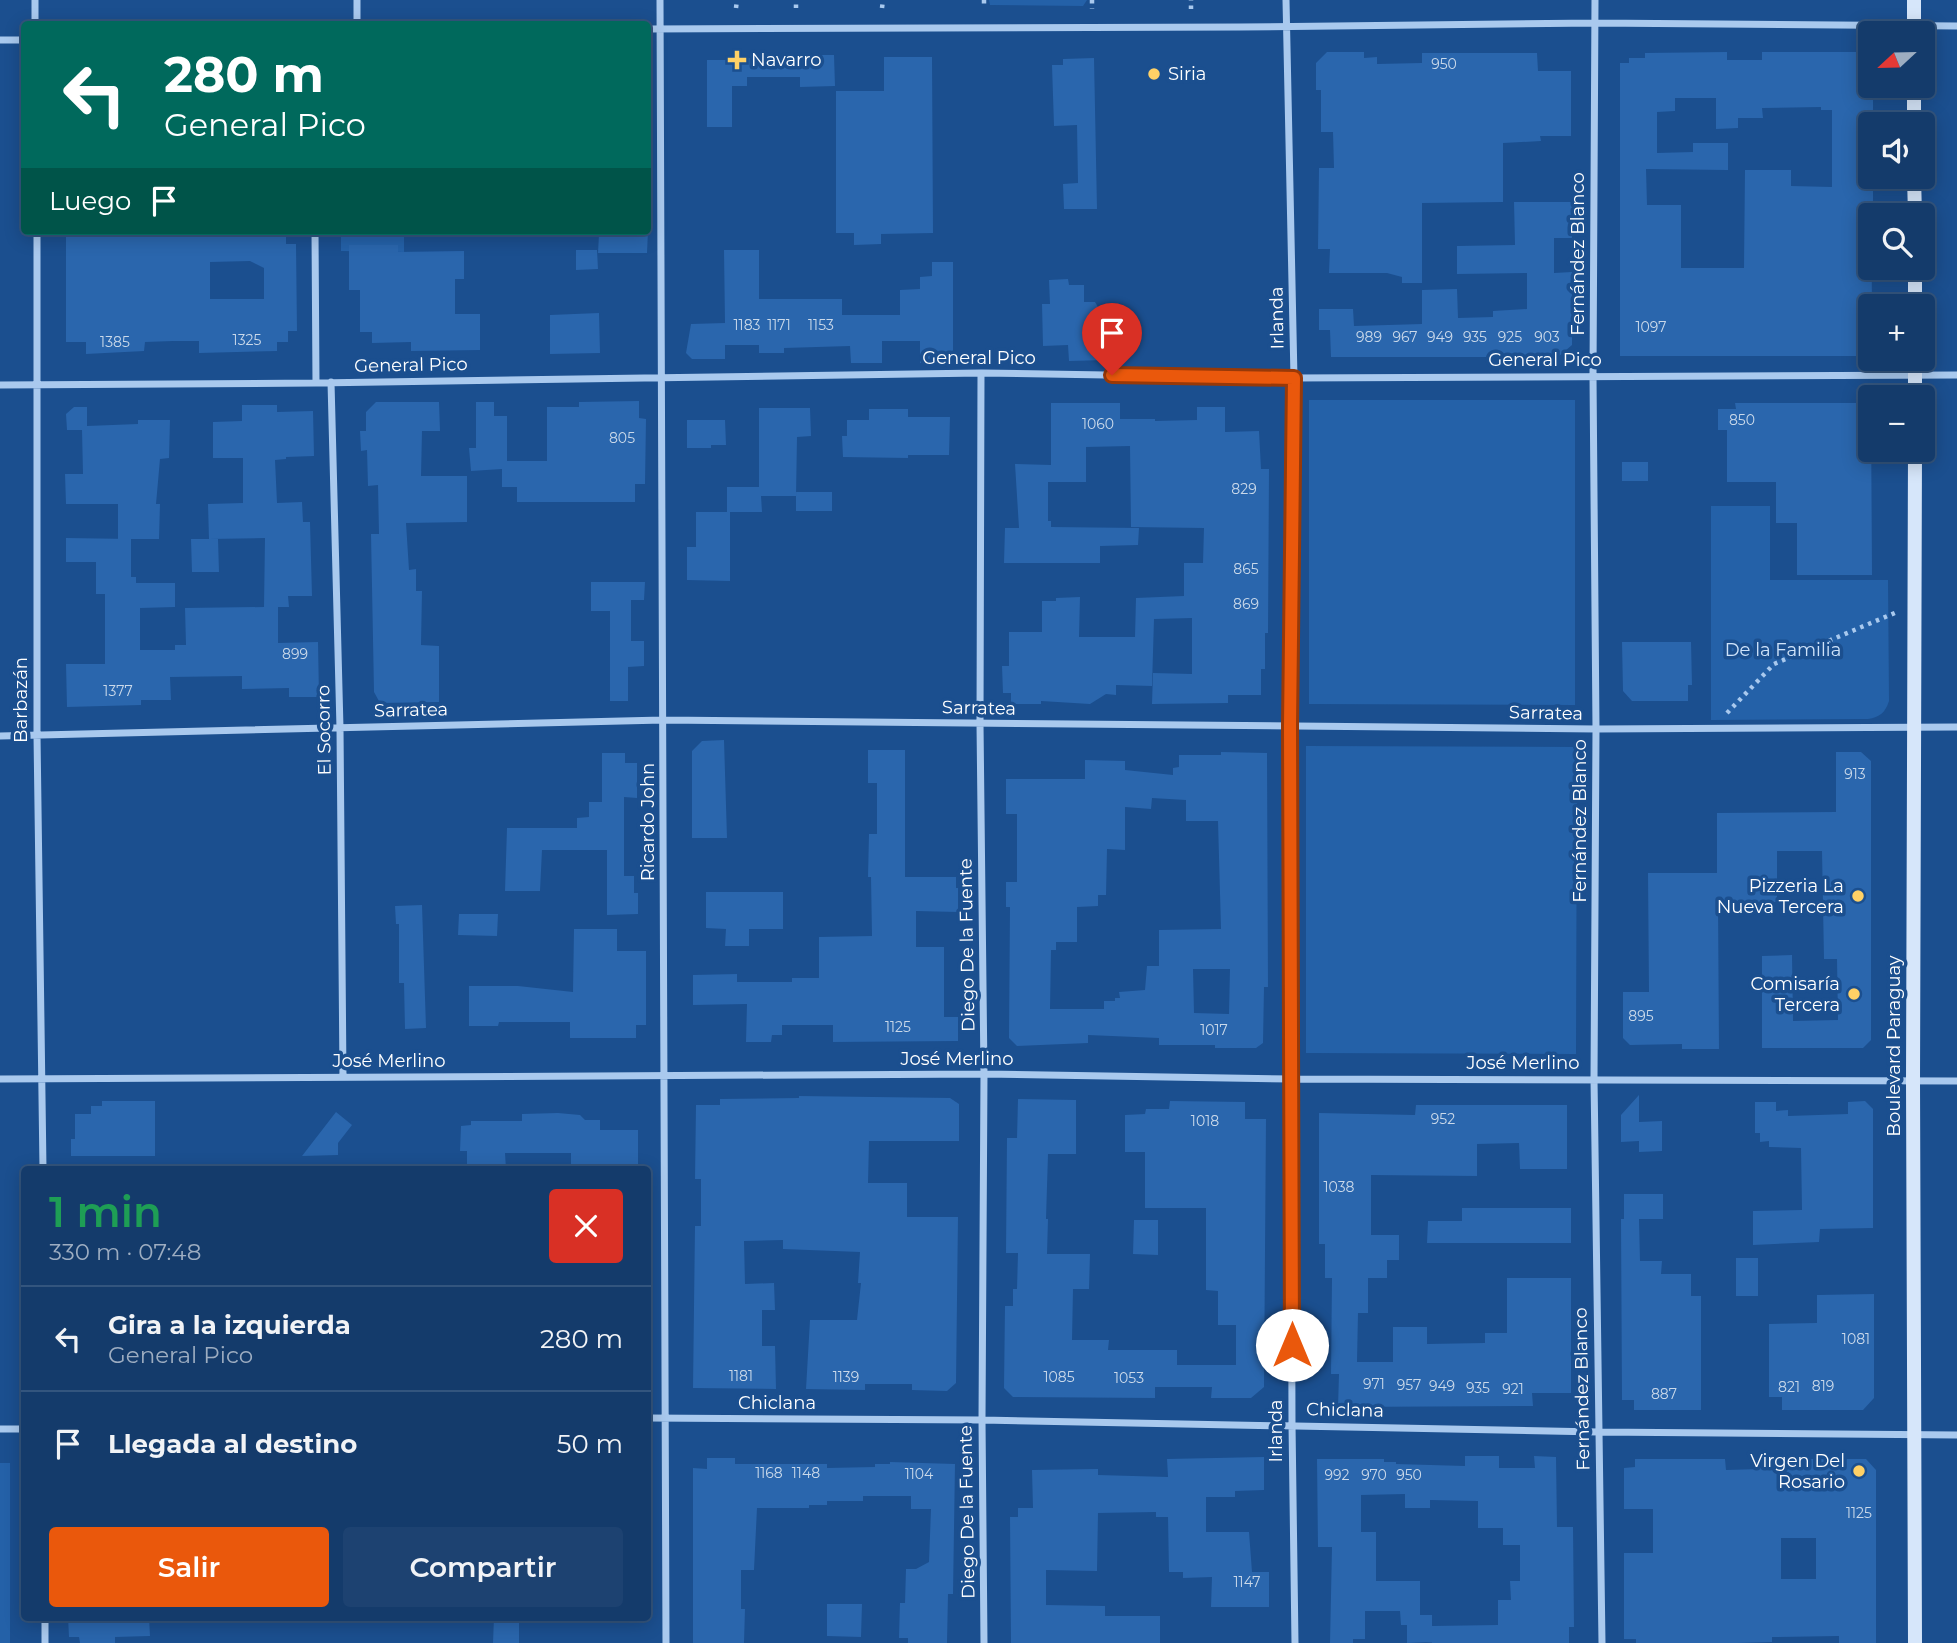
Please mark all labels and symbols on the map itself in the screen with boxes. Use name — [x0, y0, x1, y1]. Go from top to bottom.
north arrow — [1858, 21, 1936, 98]
place label: Navarro — [751, 49, 821, 71]
marker: Navarro — [729, 52, 745, 68]
house number: 950 — [1431, 55, 1457, 73]
place label: Siria — [1168, 63, 1206, 85]
marker: Siria — [1146, 66, 1162, 82]
street label: Fernández Blanco — [1567, 172, 1589, 336]
street label: Irlanda — [1265, 286, 1289, 350]
pin — [1082, 303, 1142, 375]
house number: 1183 — [734, 316, 761, 334]
house number: 1171 — [767, 316, 791, 334]
house number: 1153 — [808, 316, 834, 334]
house number: 1097 — [1636, 318, 1667, 336]
house number: 989 — [1356, 328, 1382, 346]
house number: 967 — [1392, 328, 1418, 346]
house number: 949 — [1427, 328, 1453, 346]
house number: 935 — [1463, 328, 1487, 346]
house number: 925 — [1498, 328, 1522, 346]
house number: 903 — [1534, 328, 1560, 346]
house number: 1325 — [233, 331, 261, 349]
house number: 1385 — [100, 333, 130, 351]
street label: General Pico — [922, 347, 1036, 369]
street label: General Pico — [1488, 349, 1602, 371]
street label: General Pico — [354, 353, 468, 377]
house number: 850 — [1729, 411, 1755, 429]
house number: 1060 — [1082, 415, 1114, 433]
house number: 805 — [609, 429, 635, 447]
house number: 829 — [1231, 480, 1257, 498]
house number: 865 — [1233, 560, 1259, 578]
house number: 869 — [1233, 595, 1259, 613]
park label: De la Familia — [1725, 639, 1841, 661]
house number: 899 — [282, 645, 308, 663]
street label: Barbazán — [10, 657, 32, 743]
house number: 1377 — [103, 682, 133, 700]
street label: El Socorro — [312, 685, 336, 775]
street label: Sarratea — [942, 696, 1016, 720]
street label: Sarratea — [374, 698, 448, 722]
street label: Sarratea — [1509, 701, 1583, 725]
street label: Fernández Blanco — [1569, 739, 1591, 903]
street label: Ricardo John — [637, 763, 659, 881]
house number: 913 — [1844, 765, 1866, 783]
street label: Diego De la Fuente — [954, 858, 980, 1032]
place label: Pizzeria La Nueva Tercera — [1717, 875, 1844, 918]
marker: Pizzeria La Nueva Tercera — [1850, 888, 1866, 904]
street label: Boulevard Paraguay — [1883, 955, 1905, 1137]
place label: Comisaría Tercera — [1750, 973, 1840, 1016]
marker: Comisaría Tercera — [1846, 986, 1862, 1002]
house number: 895 — [1628, 1007, 1654, 1025]
house number: 1125 — [885, 1018, 911, 1036]
house number: 1017 — [1200, 1021, 1228, 1039]
street label: José Merlino — [900, 1048, 1013, 1070]
street label: José Merlino — [332, 1050, 445, 1072]
street label: José Merlino — [1466, 1052, 1579, 1074]
house number: 952 — [1431, 1110, 1455, 1128]
house number: 1018 — [1191, 1112, 1219, 1130]
house number: 1038 — [1323, 1178, 1355, 1196]
street label: Fernández Blanco — [1570, 1307, 1594, 1471]
position arrow — [1255, 1308, 1329, 1382]
house number: 1081 — [1842, 1330, 1870, 1348]
house number: 1181 — [729, 1367, 753, 1385]
house number: 1139 — [833, 1368, 859, 1386]
house number: 1085 — [1043, 1368, 1075, 1386]
house number: 1053 — [1114, 1369, 1144, 1387]
house number: 971 — [1363, 1375, 1385, 1393]
house number: 957 — [1397, 1376, 1421, 1394]
house number: 949 — [1429, 1377, 1455, 1395]
house number: 819 — [1812, 1377, 1834, 1395]
house number: 821 — [1778, 1378, 1800, 1396]
house number: 935 — [1466, 1379, 1490, 1397]
house number: 921 — [1502, 1380, 1524, 1398]
house number: 887 — [1651, 1385, 1677, 1403]
street label: Chiclana — [738, 1392, 816, 1414]
street label: Chiclana — [1306, 1398, 1384, 1422]
street label: Irlanda — [1265, 1400, 1287, 1462]
street label: Diego De la Fuente — [954, 1425, 980, 1599]
place label: Virgen Del Rosario — [1750, 1450, 1845, 1493]
marker: Virgen Del Rosario — [1851, 1463, 1867, 1479]
house number: 1168 — [755, 1464, 783, 1482]
house number: 1148 — [792, 1464, 820, 1482]
house number: 1104 — [905, 1465, 934, 1483]
house number: 992 — [1324, 1466, 1350, 1484]
house number: 970 — [1361, 1466, 1387, 1484]
house number: 950 — [1396, 1466, 1422, 1484]
house number: 1125 — [1846, 1504, 1872, 1522]
house number: 1147 — [1234, 1573, 1260, 1591]

